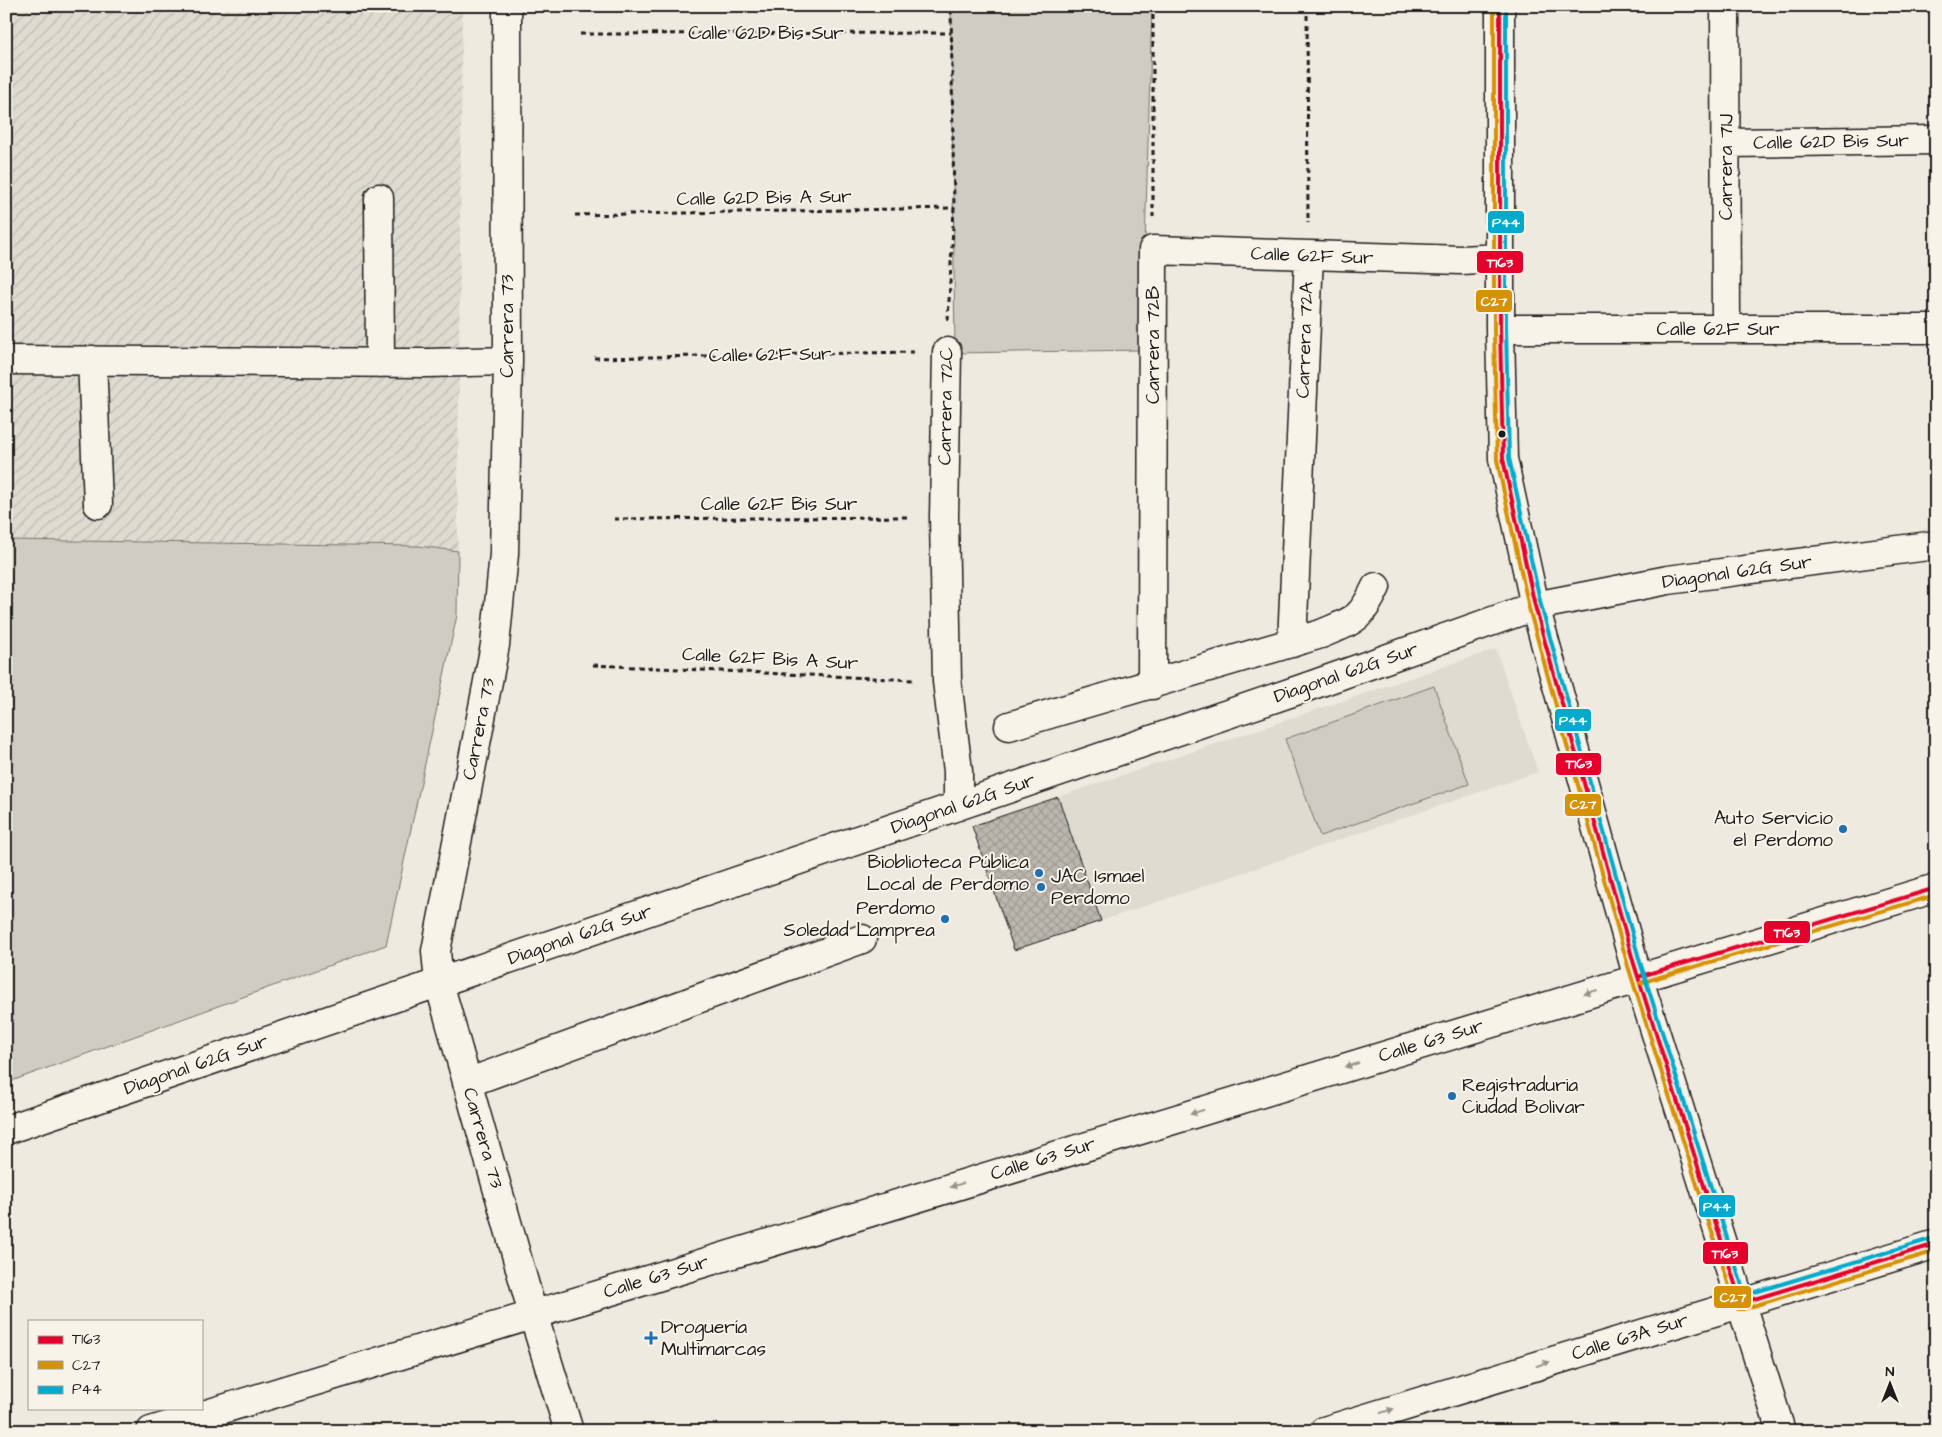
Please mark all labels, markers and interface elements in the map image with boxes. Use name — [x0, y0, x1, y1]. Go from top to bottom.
street label: Calle 62D Bis Sur — [688, 20, 844, 47]
street label: Carrera 71J — [1713, 114, 1740, 220]
street label: Calle 62D Bis Sur — [1753, 127, 1910, 157]
street label: Calle 62D Bis A Sur — [676, 183, 852, 213]
line badge: P44 — [1487, 210, 1525, 234]
text: P44 — [1492, 213, 1520, 233]
street label: Calle 62F Sur — [1250, 240, 1374, 272]
line badge: T163 — [1476, 250, 1524, 274]
text: T163 — [1486, 253, 1514, 273]
street label: Carrera 73 — [494, 274, 521, 378]
street label: Carrera 72A — [1289, 281, 1321, 399]
street label: Carrera 72B — [1140, 285, 1167, 404]
line badge: C27 — [1475, 289, 1513, 313]
text: C27 — [1481, 292, 1508, 312]
street label: Calle 62F Sur — [1657, 316, 1780, 343]
street label: Calle 62F Sur — [708, 340, 832, 370]
street label: Carrera 72C — [931, 346, 961, 465]
unlabelled marker — [1497, 429, 1507, 439]
street label: Calle 62F Bis Sur — [701, 491, 858, 518]
street label: Diagonal 62G Sur — [1660, 548, 1814, 597]
street label: Diagonal 62G Sur — [1270, 635, 1423, 711]
street label: Calle 62F Bis A Sur — [681, 641, 859, 677]
street label: Carrera 73 — [456, 675, 502, 782]
line badge: P44 — [1554, 708, 1592, 732]
text: P44 — [1559, 711, 1587, 731]
line badge: T163 — [1555, 752, 1602, 776]
text: T163 — [1565, 754, 1593, 774]
street label: Diagonal 62G Sur — [887, 766, 1040, 842]
line badge: C27 — [1564, 793, 1602, 817]
text: C27 — [1570, 795, 1597, 815]
place label: Auto Servicio el Perdomo — [1714, 805, 1833, 854]
marker: Auto Servicio el Perdomo — [1837, 823, 1849, 835]
place label: Bioblioteca Pública Local de Perdomo — [866, 849, 1029, 898]
place label: JAC Ismael Perdomo — [1051, 863, 1144, 912]
marker: Bioblioteca Pública Local de Perdomo — [1033, 867, 1045, 879]
marker: JAC Ismael Perdomo — [1035, 881, 1047, 893]
place label: Perdomo Soledad Lamprea — [783, 895, 935, 944]
street label: Diagonal 62G Sur — [504, 897, 657, 973]
marker: Perdomo Soledad Lamprea — [939, 913, 951, 925]
line badge: T163 — [1763, 920, 1811, 944]
text: T163 — [1773, 923, 1801, 943]
one-way arrow — [1584, 989, 1599, 997]
street label: Calle 63 Sur — [1375, 1012, 1487, 1070]
street label: Diagonal 62G Sur — [120, 1027, 273, 1103]
one-way arrow — [1344, 1061, 1359, 1069]
place label: Registraduria Ciudad Bolivar — [1462, 1072, 1585, 1121]
street label: Carrera 73 — [456, 1085, 510, 1192]
marker: Registraduria Ciudad Bolivar — [1446, 1090, 1458, 1102]
one-way arrow — [1189, 1109, 1204, 1117]
street label: Calle 63 Sur — [987, 1130, 1099, 1188]
one-way arrow — [950, 1181, 965, 1189]
line badge: P44 — [1698, 1194, 1736, 1218]
text: P44 — [1703, 1197, 1731, 1217]
line badge: T163 — [1702, 1241, 1749, 1265]
text: T163 — [1711, 1244, 1739, 1264]
street label: Calle 63 Sur — [600, 1248, 712, 1306]
line badge: C27 — [1713, 1285, 1752, 1309]
text: C27 — [1720, 1288, 1747, 1308]
street label: Calle 63A Sur — [1568, 1306, 1692, 1368]
place label: Droguería Multimarcas — [661, 1314, 766, 1363]
legend — [28, 1320, 202, 1410]
text: T163 — [72, 1329, 101, 1350]
marker: Droguería Multimarcas — [645, 1332, 657, 1344]
text: C27 — [72, 1355, 100, 1376]
one-way arrow — [1535, 1359, 1550, 1367]
north arrow — [1864, 1360, 1914, 1410]
text: N — [1886, 1362, 1895, 1382]
text: P44 — [72, 1379, 102, 1400]
one-way arrow — [1380, 1407, 1395, 1415]

